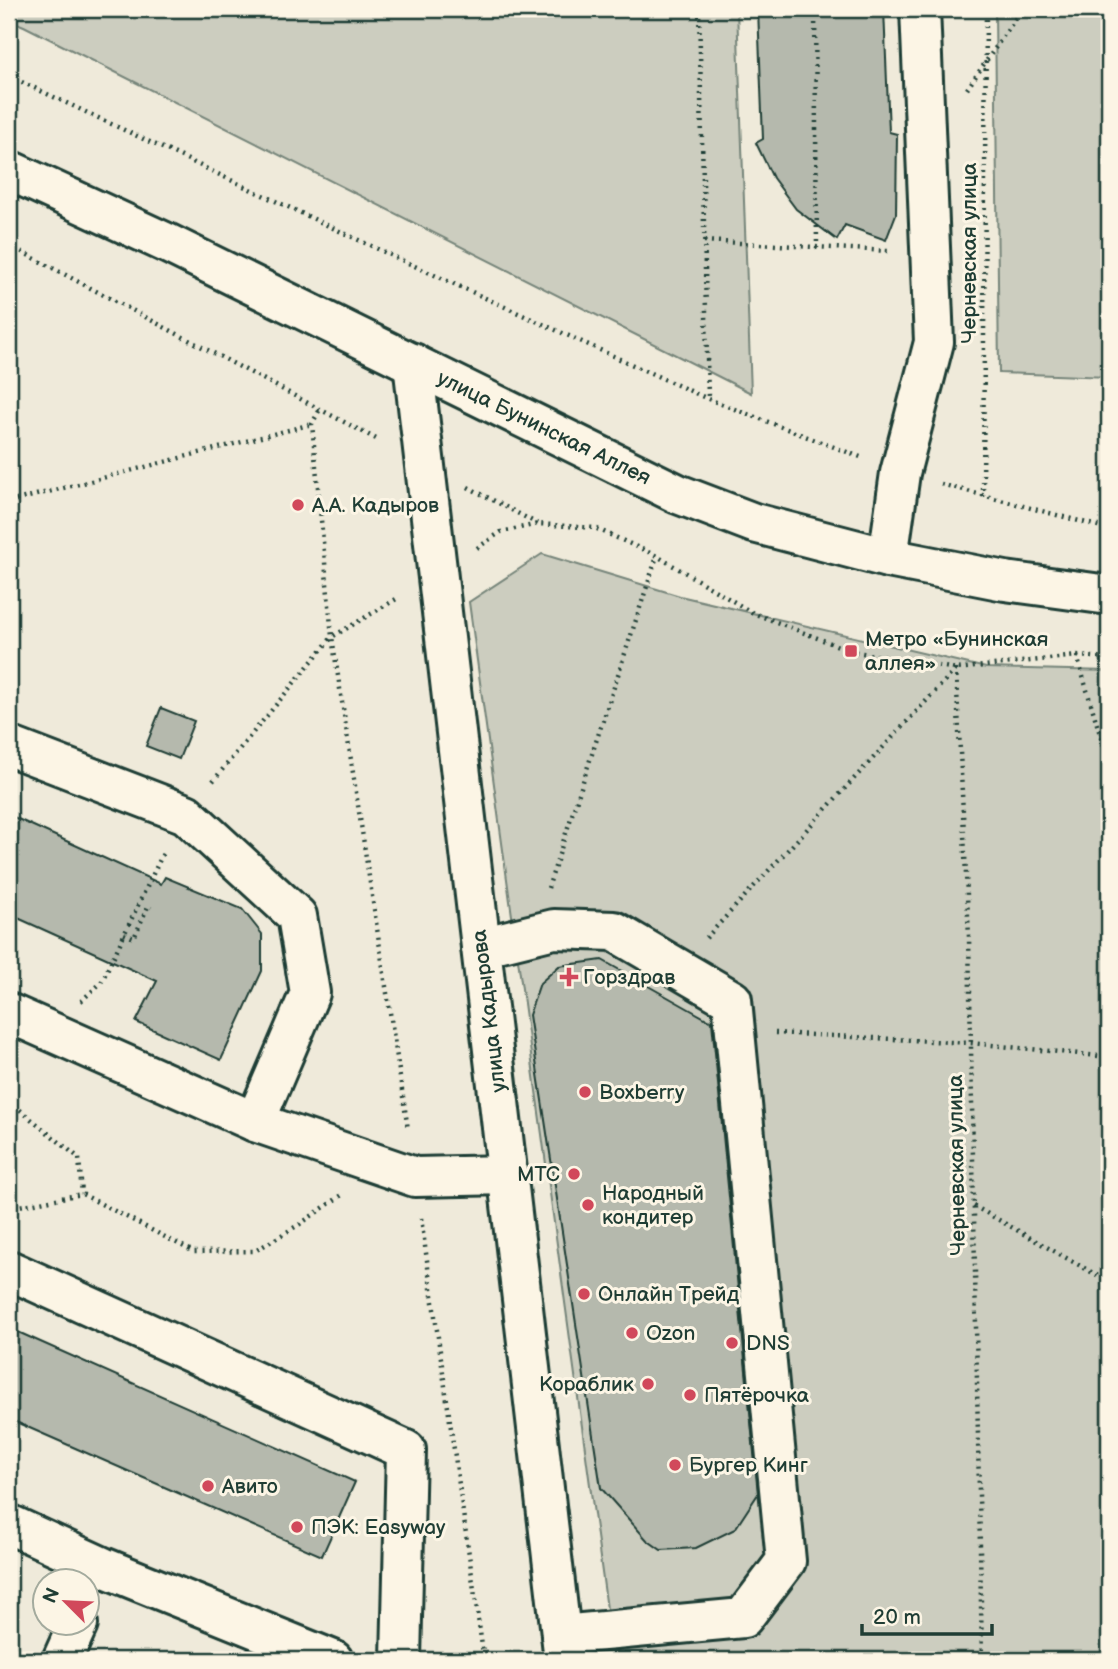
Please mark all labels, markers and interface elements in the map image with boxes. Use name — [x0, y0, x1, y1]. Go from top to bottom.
street label: Черневская улица — [957, 162, 982, 344]
street label: улица Бунинская Аллея — [433, 365, 655, 491]
place label: А.А. Кадыров — [311, 493, 439, 518]
marker: А.А. Кадыров — [290, 497, 306, 513]
place label: Метро «Бунинская аллея» — [865, 627, 1049, 676]
marker: Метро «Бунинская аллея» — [843, 643, 859, 659]
street label: улица Кадырова — [467, 928, 511, 1094]
place label: Горздрав — [583, 965, 675, 990]
marker: Горздрав — [561, 969, 577, 985]
street label: Черневская улица — [943, 1074, 971, 1256]
place label: Boxberry — [599, 1080, 685, 1105]
marker: Boxberry — [577, 1084, 593, 1100]
place label: МТС — [517, 1162, 560, 1187]
marker: МТС — [566, 1166, 582, 1182]
place label: Народный кондитер — [602, 1181, 704, 1230]
marker: Народный кондитер — [580, 1197, 596, 1213]
place label: Онлайн Трейд — [598, 1282, 740, 1307]
marker: Онлайн Трейд — [576, 1286, 592, 1302]
place label: Ozon — [646, 1321, 695, 1346]
marker: Ozon — [624, 1325, 640, 1341]
place label: DNS — [746, 1331, 790, 1356]
marker: DNS — [724, 1335, 740, 1351]
place label: Кораблик — [539, 1372, 634, 1397]
marker: Кораблик — [640, 1376, 656, 1392]
place label: Пятёрочка — [704, 1383, 810, 1408]
marker: Пятёрочка — [682, 1387, 698, 1403]
place label: Бургер Кинг — [689, 1453, 808, 1478]
marker: Бургер Кинг — [667, 1457, 683, 1473]
place label: Авито — [221, 1474, 278, 1499]
marker: Авито — [200, 1478, 216, 1494]
place label: ПЭК: Easyway — [311, 1515, 446, 1540]
marker: ПЭК: Easyway — [289, 1519, 305, 1535]
north arrow — [32, 1568, 102, 1638]
text: N — [38, 1584, 65, 1607]
scale bar — [862, 1592, 992, 1636]
text: 20 m — [873, 1605, 921, 1630]

